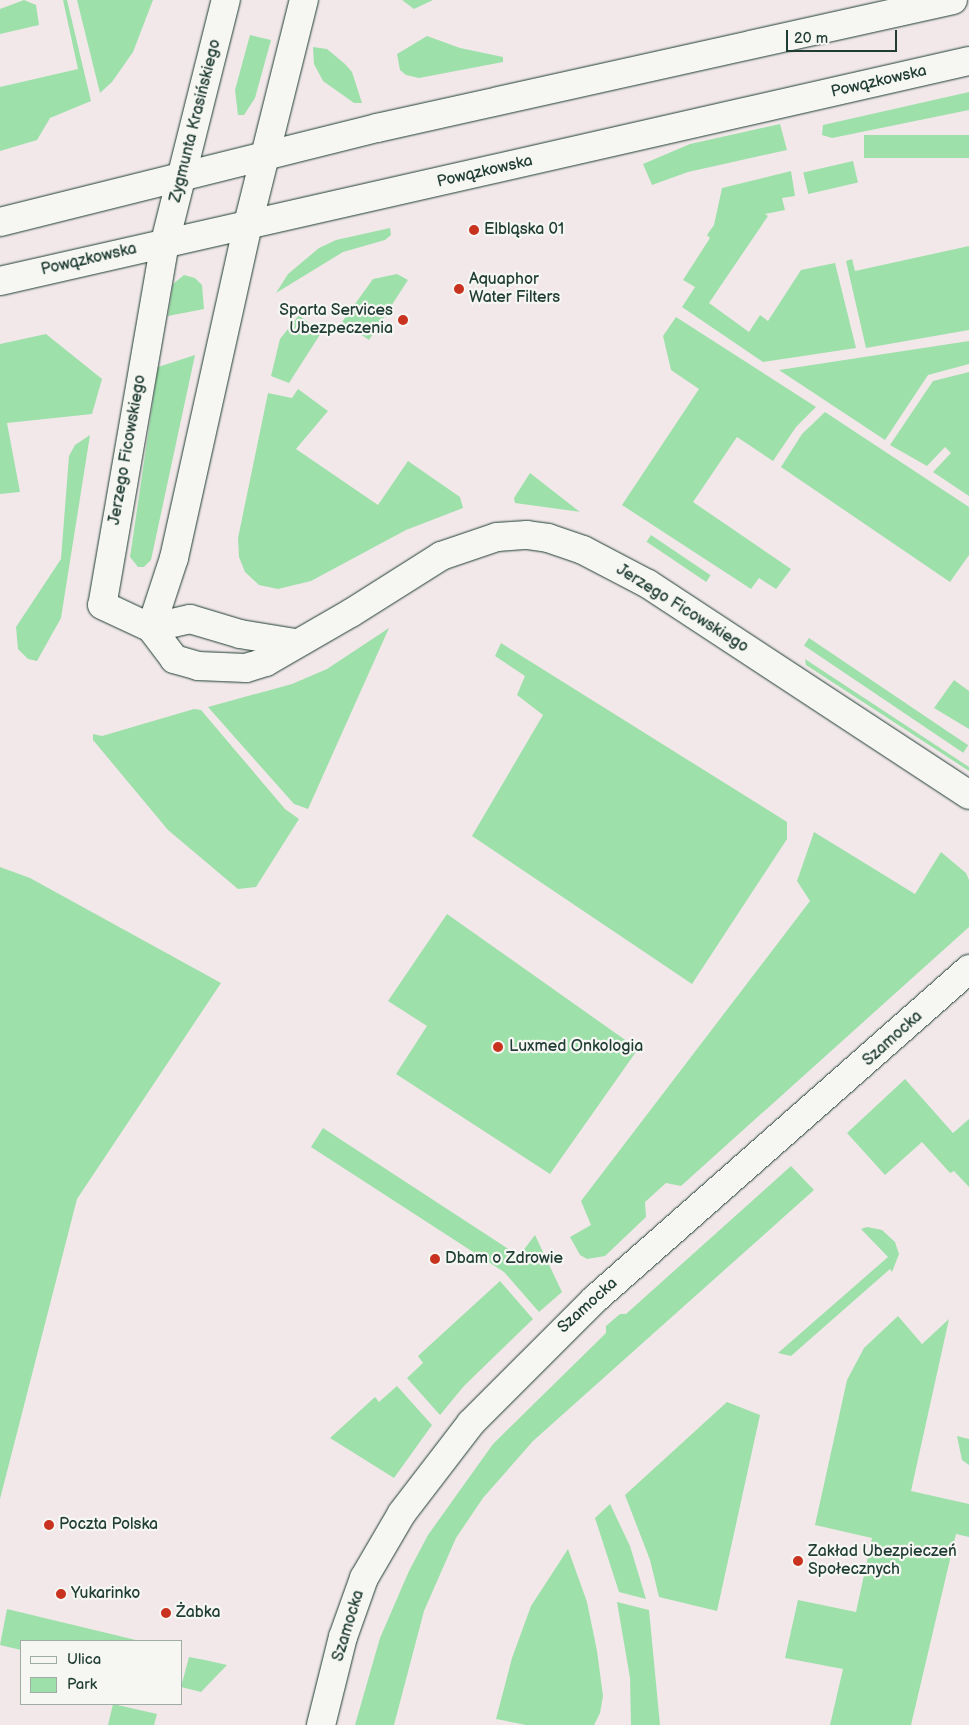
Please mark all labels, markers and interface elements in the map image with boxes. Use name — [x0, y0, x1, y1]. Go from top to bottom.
scale bar — [789, 20, 900, 52]
text: 20 m — [794, 29, 828, 48]
street label: Zygmunta Krasińskiego — [166, 38, 226, 204]
street label: Powązkowska — [829, 62, 929, 102]
street label: Powązkowska — [435, 152, 535, 192]
place label: Elbląska 01 — [484, 220, 564, 240]
marker: Elbląska 01 — [468, 224, 480, 236]
street label: Powązkowska — [39, 240, 139, 280]
place label: Aquaphor Water Filters — [469, 270, 560, 308]
marker: Aquaphor Water Filters — [453, 283, 465, 295]
place label: Sparta Services Ubezpeczenia — [279, 301, 393, 339]
marker: Sparta Services Ubezpeczenia — [397, 314, 409, 326]
street label: Jerzego Ficowskiego — [105, 373, 151, 527]
street label: Jerzego Ficowskiego — [612, 561, 752, 657]
street label: Szamocka — [859, 1007, 927, 1071]
place label: Luxmed Onkologia — [509, 1037, 643, 1057]
marker: Luxmed Onkologia — [491, 1040, 505, 1054]
place label: Dbam o Zdrowie — [445, 1249, 563, 1269]
marker: Dbam o Zdrowie — [429, 1253, 441, 1265]
street label: Szamocka — [554, 1274, 622, 1338]
place label: Poczta Polska — [59, 1515, 158, 1535]
marker: Poczta Polska — [43, 1519, 55, 1531]
place label: Zakład Ubezpieczeń Społecznych — [808, 1542, 957, 1580]
marker: Zakład Ubezpieczeń Społecznych — [792, 1555, 804, 1567]
place label: Yukarinko — [71, 1584, 140, 1604]
marker: Yukarinko — [55, 1588, 67, 1600]
street label: Szamocka — [329, 1588, 369, 1664]
place label: Żabka — [176, 1603, 220, 1623]
marker: Żabka — [160, 1607, 172, 1619]
legend — [20, 1640, 182, 1705]
text: Ulica — [67, 1650, 101, 1669]
text: Park — [67, 1675, 97, 1694]

